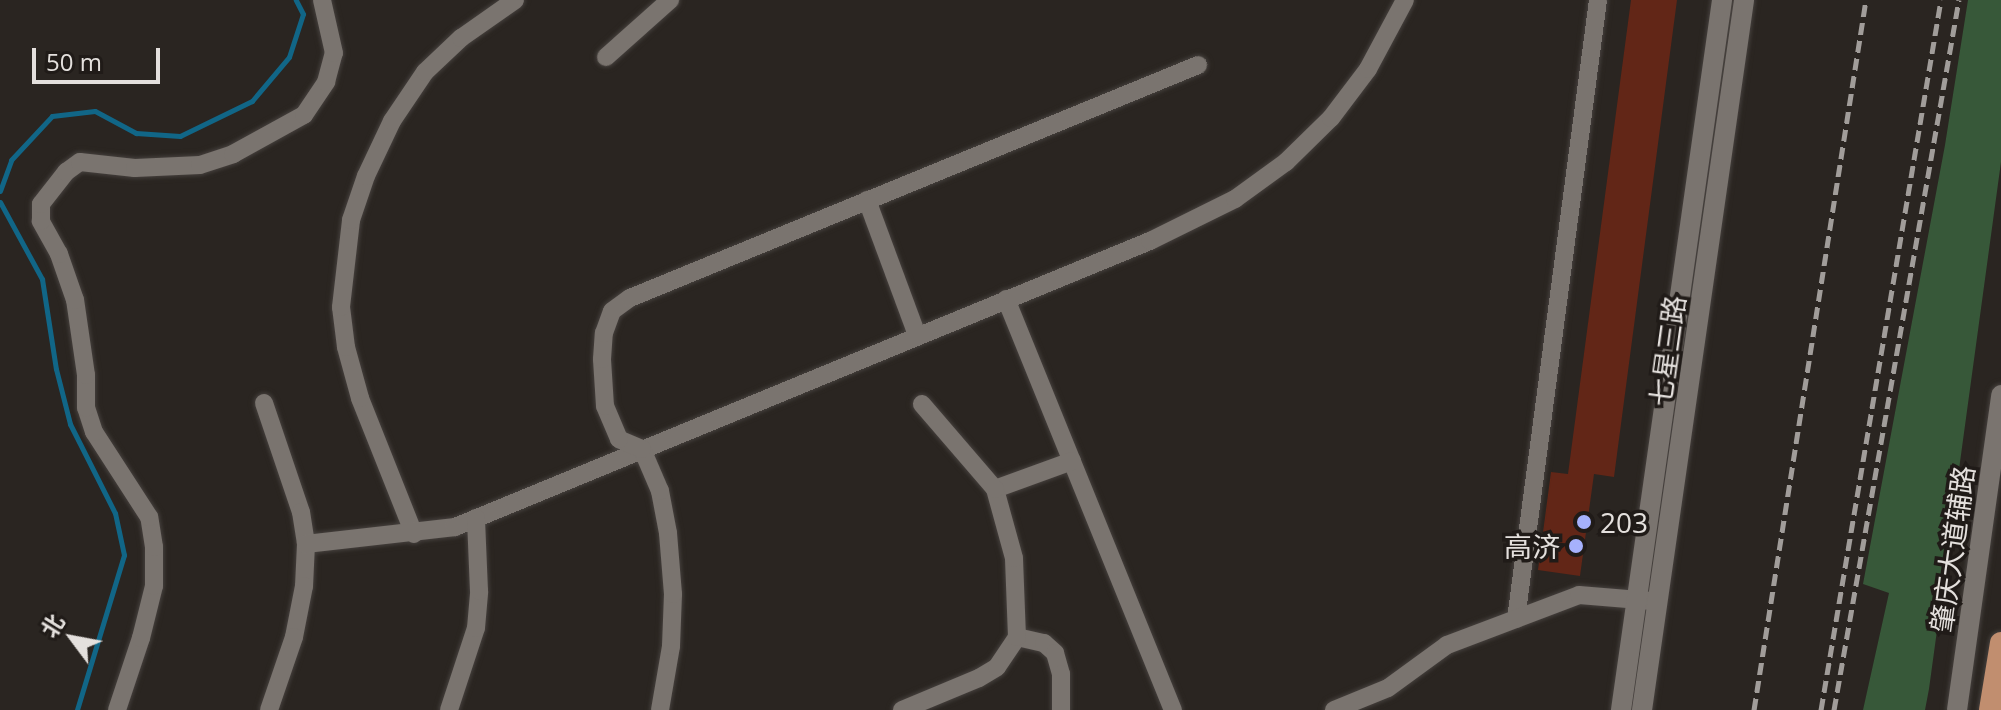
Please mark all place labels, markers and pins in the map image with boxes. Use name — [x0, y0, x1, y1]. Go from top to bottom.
place label: 203 — [1600, 505, 1648, 539]
marker: 203 — [1575, 513, 1593, 531]
place label: 高济 — [1504, 529, 1560, 563]
marker: 高济 — [1567, 537, 1585, 555]

